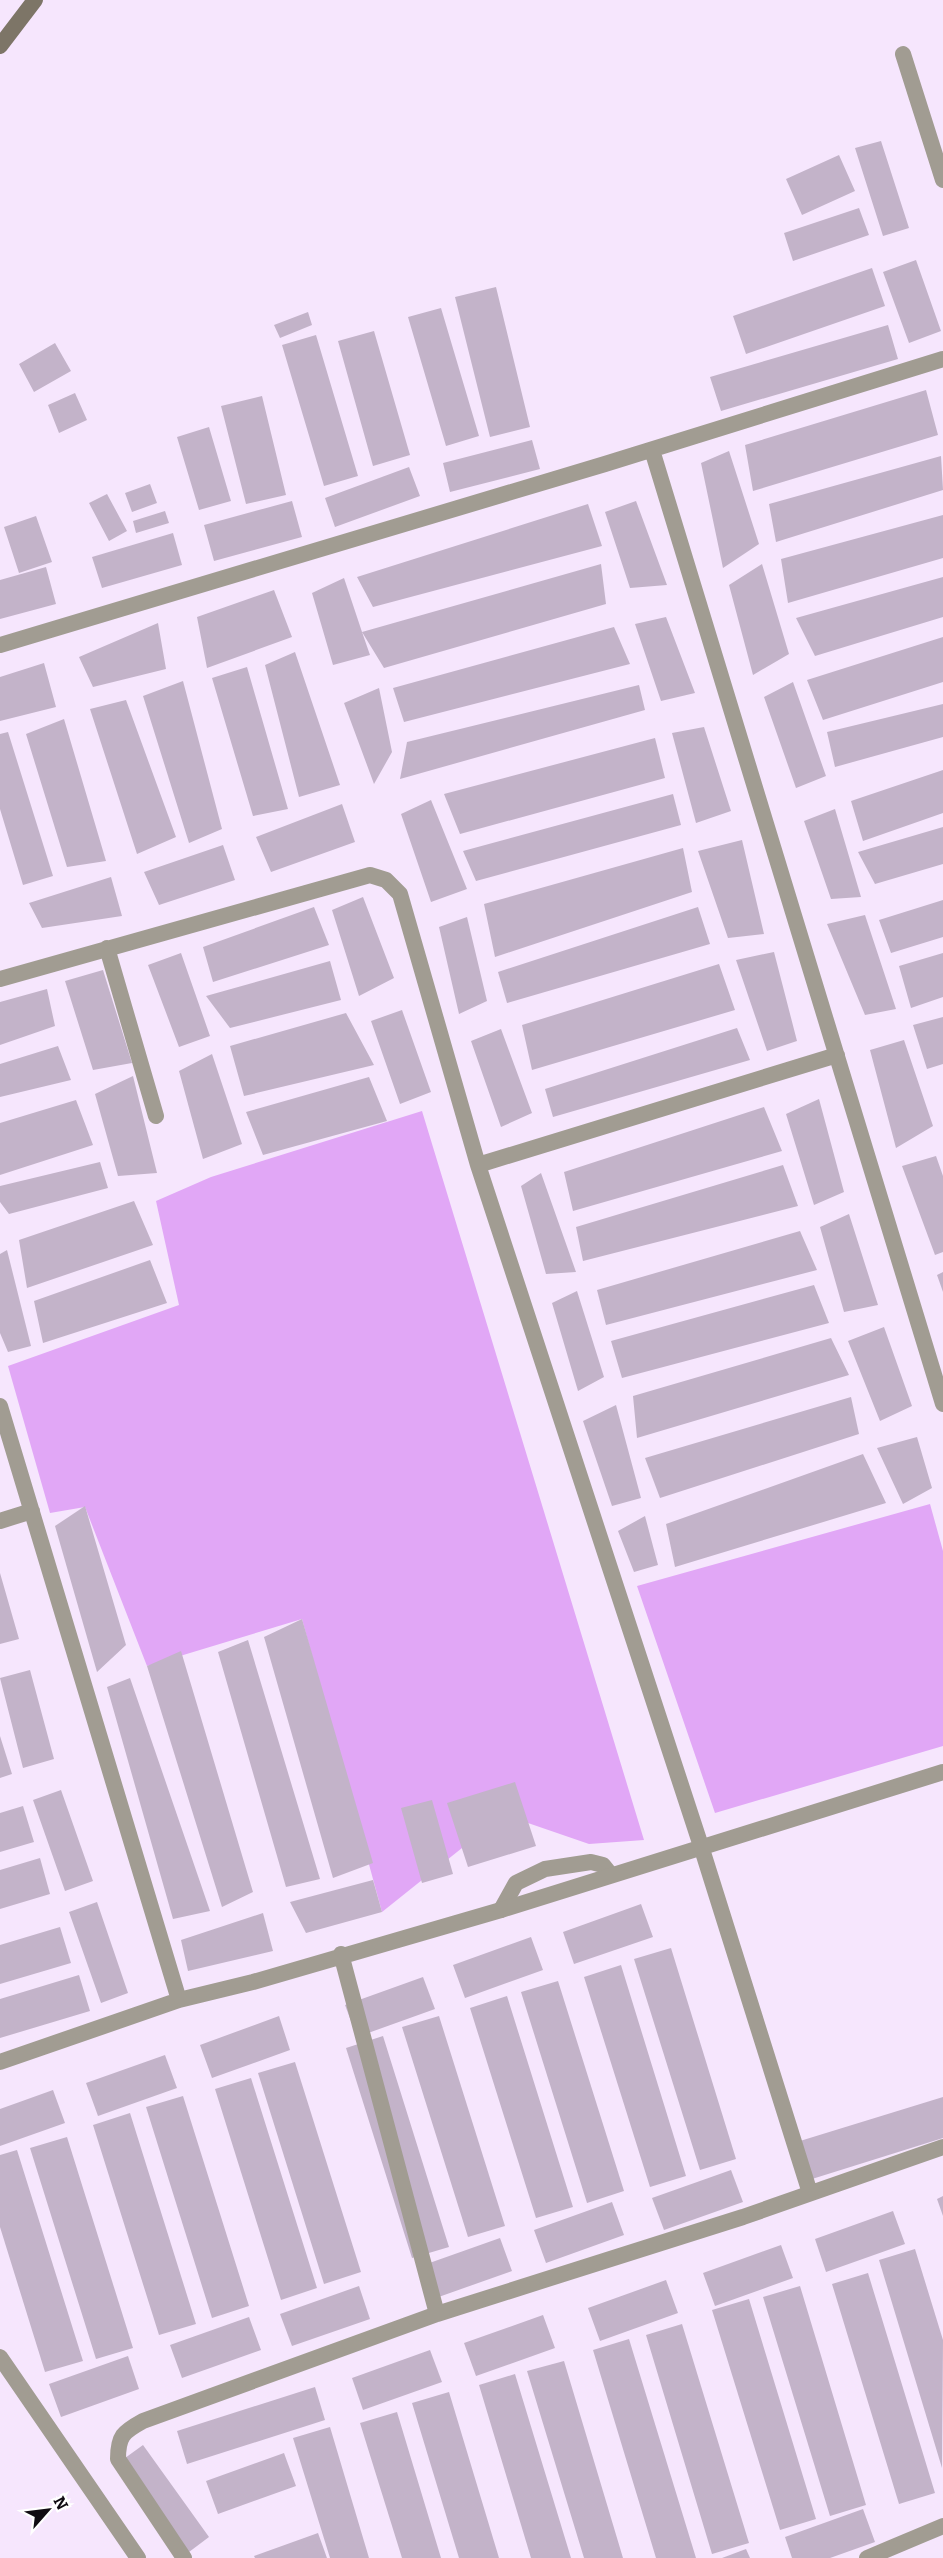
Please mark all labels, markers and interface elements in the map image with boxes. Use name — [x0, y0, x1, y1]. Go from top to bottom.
north arrow — [18, 2480, 78, 2540]
text: N — [50, 2493, 72, 2513]

